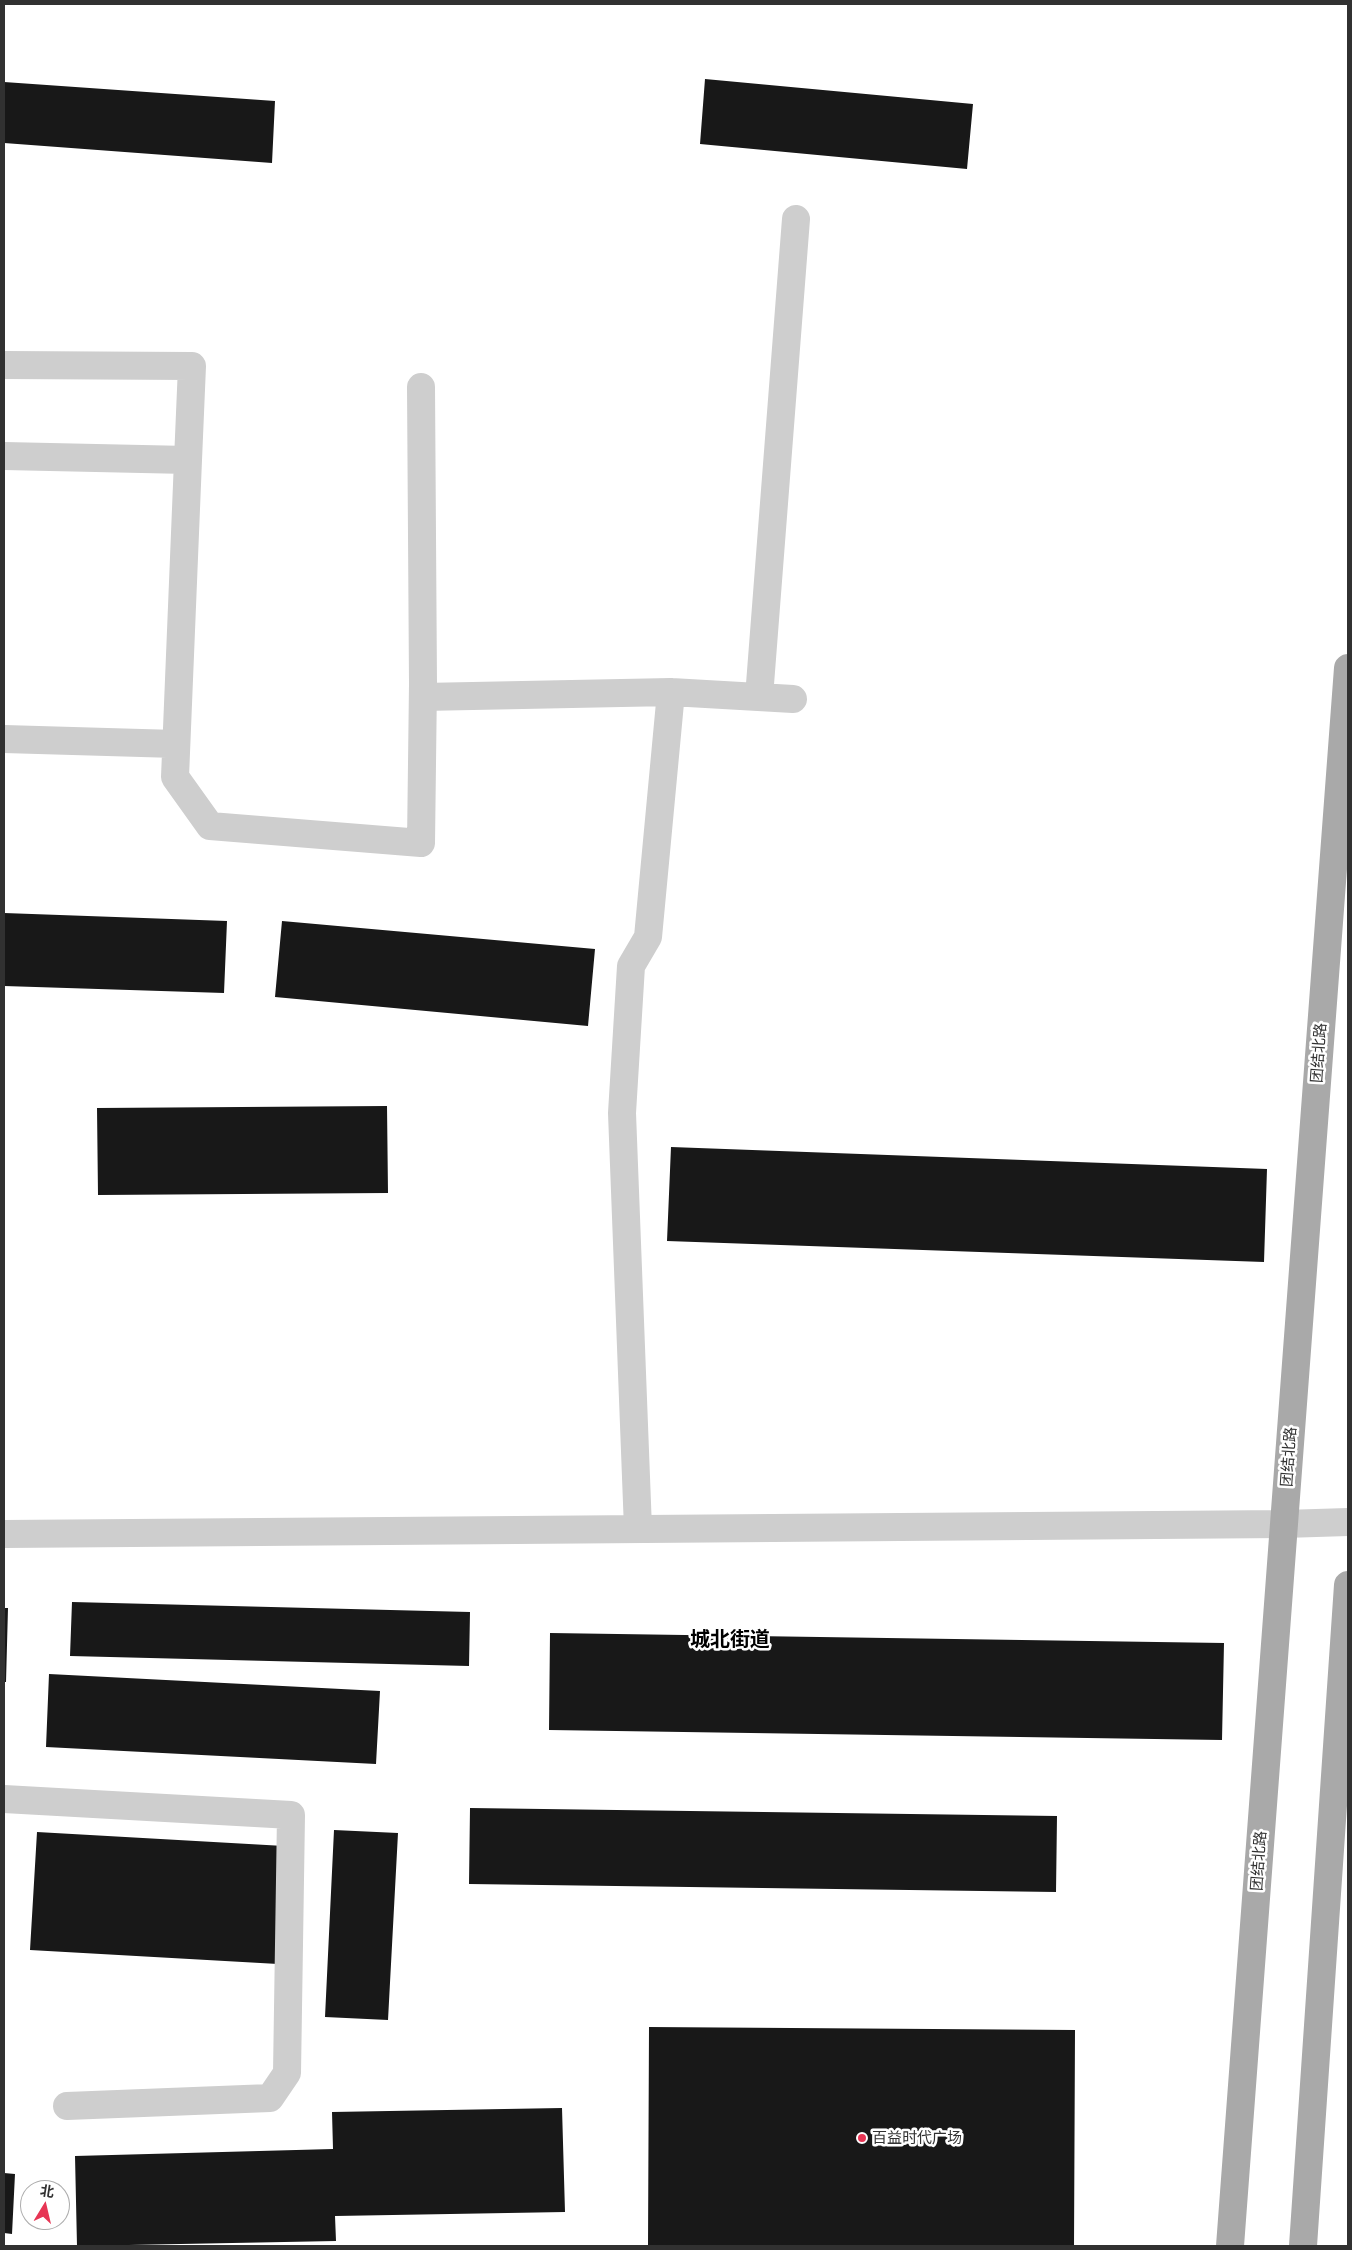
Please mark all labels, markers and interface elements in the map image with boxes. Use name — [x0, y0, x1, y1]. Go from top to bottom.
street label: 团结北路 — [1308, 1022, 1330, 1084]
street label: 团结北路 — [1278, 1426, 1300, 1488]
district label: 城北街道 — [690, 1628, 770, 1652]
street label: 团结北路 — [1248, 1830, 1270, 1892]
place label: 百益时代广场 — [872, 2129, 962, 2147]
marker: 百益时代广场 — [856, 2132, 868, 2144]
north arrow — [20, 2180, 70, 2230]
text: 北 — [39, 2182, 55, 2200]

